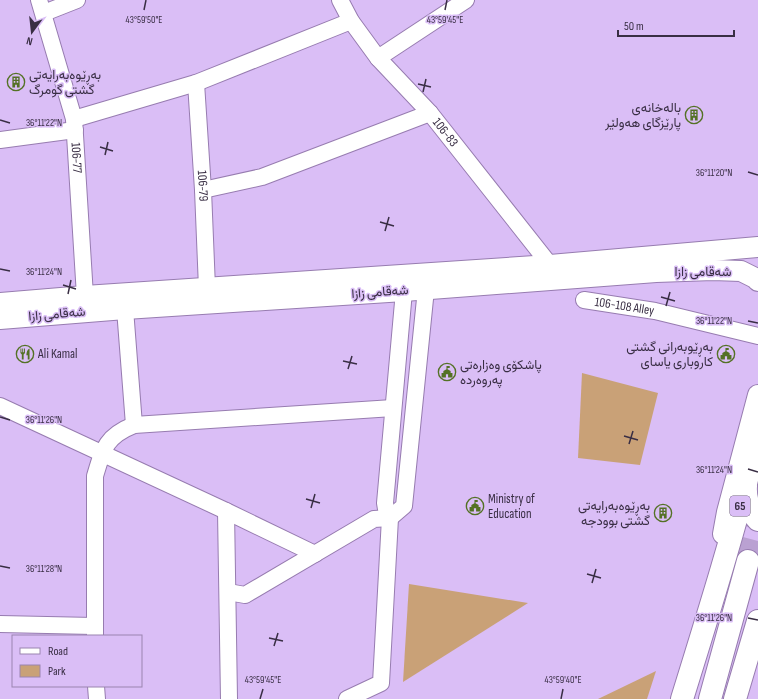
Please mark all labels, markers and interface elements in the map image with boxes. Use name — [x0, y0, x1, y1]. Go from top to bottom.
north arrow — [12, 12, 52, 52]
scale bar — [618, 12, 734, 38]
text: 43°59'50"E — [126, 14, 162, 26]
text: 43°59'45"E — [427, 14, 463, 26]
text: 50 m — [624, 19, 644, 34]
text: N — [25, 34, 34, 48]
place label: بەڕێوەبەرایەتی گشتی گومرگ — [29, 67, 101, 98]
building icon: بەڕێوەبەرایەتی گشتی گومرگ — [6, 72, 26, 92]
place label: بالەخانەی پارێزگای هەولێر — [604, 100, 681, 132]
building icon: بالەخانەی پارێزگای هەولێر — [684, 105, 704, 125]
street label: 106-83 — [429, 115, 462, 150]
text: 36°11'22"N — [26, 117, 62, 129]
street label: 106-77 — [67, 142, 85, 175]
text: 36°11'20"N — [696, 167, 732, 179]
street label: 106-79 — [194, 170, 211, 202]
street label: شەقامی زازا — [674, 264, 732, 280]
text: 36°11'24"N — [26, 266, 62, 278]
street label: شەقامی زازا — [351, 282, 409, 302]
street label: 106-108 Alley — [594, 294, 655, 319]
street label: شەقامی زازا — [28, 304, 86, 324]
text: 36°11'22"N — [696, 315, 732, 327]
place label: بەڕێوبەرانی گشتی کاروباری یاسای — [626, 339, 713, 370]
restaurant icon: Ali Kamal — [15, 344, 35, 364]
public building icon: بەڕێوبەرانی گشتی کاروباری یاسای — [716, 344, 736, 364]
place label: Ali Kamal — [37, 346, 78, 362]
place label: پاشکۆی وەزارەتی پەروەردە — [460, 357, 542, 389]
public building icon: پاشکۆی وەزارەتی پەروەردە — [437, 362, 457, 382]
text: 36°11'26"N — [26, 414, 62, 426]
text: 36°11'24"N — [696, 464, 732, 476]
place label: Ministry of Education — [488, 491, 535, 522]
public building icon: Ministry of Education — [465, 496, 485, 516]
road number: 65 — [730, 496, 750, 516]
place label: بەڕێوەبەرایەتی گشتی بوودجە — [578, 498, 650, 529]
building icon: بەڕێوەبەرایەتی گشتی بوودجە — [653, 503, 673, 523]
text: 36°11'28"N — [26, 563, 62, 575]
text: 36°11'26"N — [696, 612, 732, 624]
legend — [12, 635, 142, 687]
text: Road — [48, 644, 68, 659]
text: Park — [48, 664, 66, 679]
text: 43°59'45"E — [245, 674, 281, 686]
text: 43°59'40"E — [544, 674, 582, 686]

